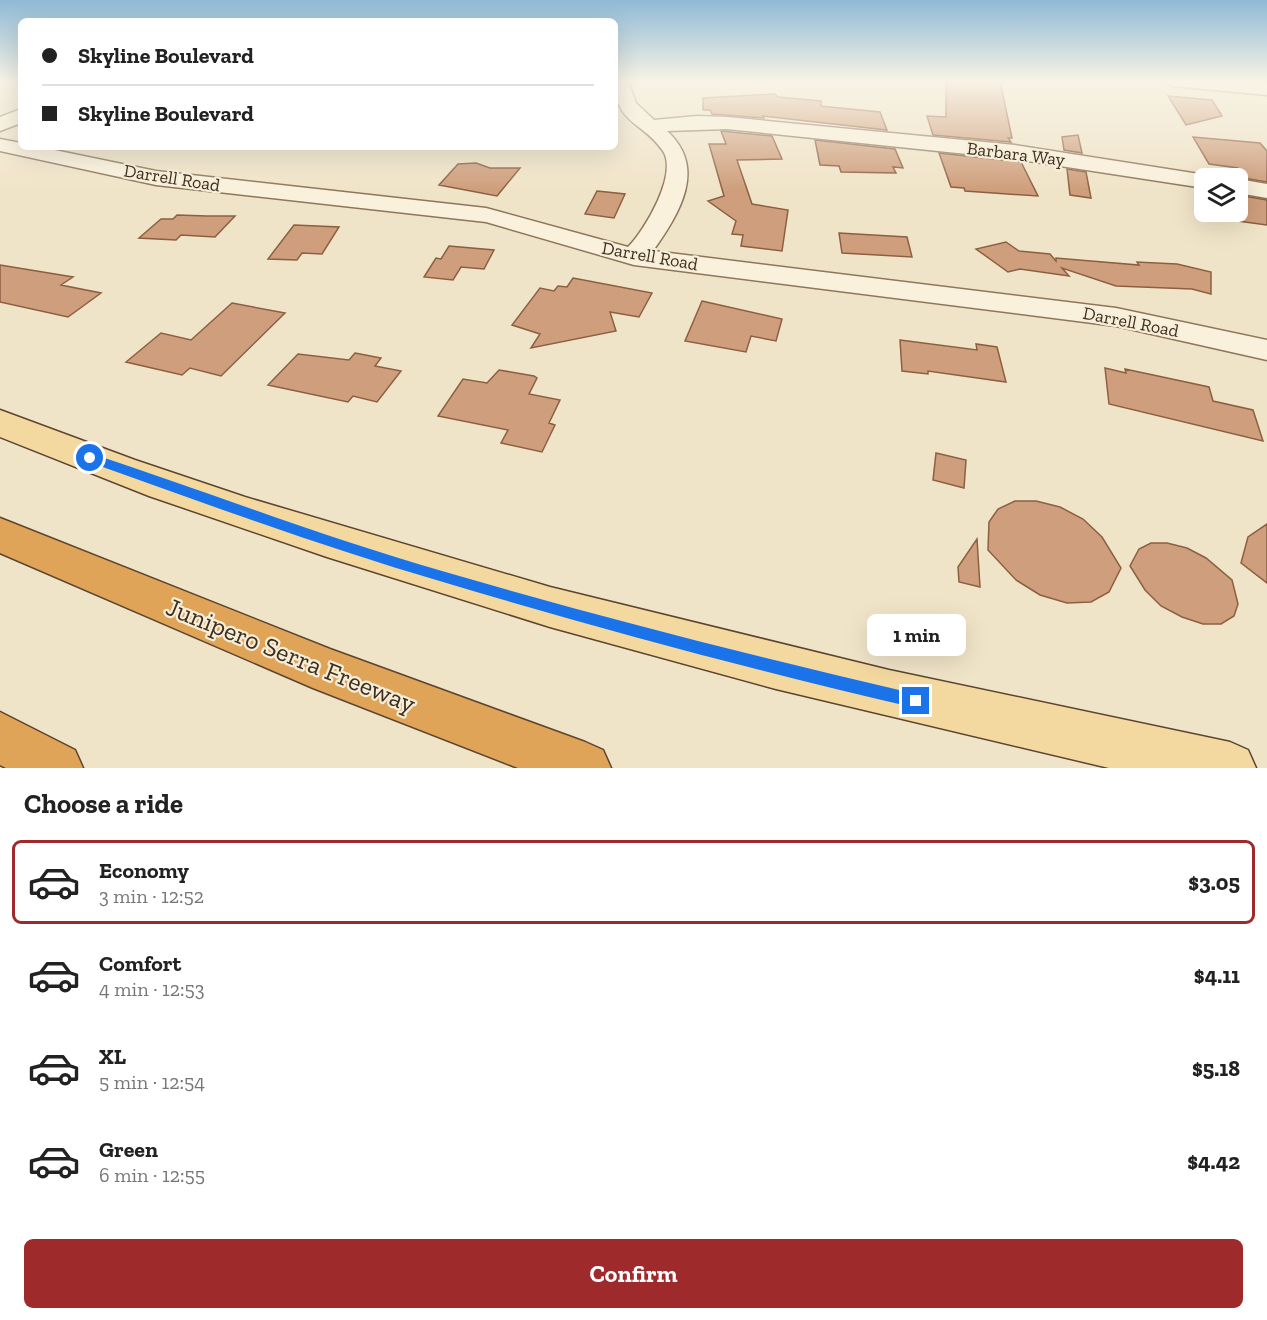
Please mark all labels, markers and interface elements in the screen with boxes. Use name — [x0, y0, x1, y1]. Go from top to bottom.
text: Skyline Boulevard — [78, 42, 254, 69]
text: Skyline Boulevard — [78, 100, 254, 127]
street label: Barbara Way — [966, 137, 1067, 171]
street label: Darrell Road — [122, 160, 222, 196]
map controls — [1194, 168, 1248, 222]
button: layers — [1194, 168, 1248, 222]
street label: Darrell Road — [600, 237, 700, 275]
street label: Darrell Road — [1081, 302, 1181, 342]
route start — [76, 444, 103, 471]
street label: Junipero Serra Freeway — [162, 590, 421, 720]
callout: 1 min — [866, 614, 966, 656]
text: 1 min — [893, 623, 940, 647]
route end — [902, 687, 929, 714]
text: Choose a ride — [24, 788, 183, 820]
icon: car — [27, 855, 81, 909]
text: Economy — [99, 857, 189, 884]
text: $3.05 — [1188, 869, 1240, 896]
text: 3 min · 12:52 — [99, 884, 204, 908]
icon: car — [27, 948, 81, 1002]
text: Comfort — [99, 950, 181, 977]
text: $4.11 — [1194, 962, 1240, 989]
text: 4 min · 12:53 — [99, 977, 205, 1001]
icon: car — [27, 1041, 81, 1095]
text: XL — [99, 1043, 126, 1070]
text: $5.18 — [1192, 1055, 1240, 1082]
text: 5 min · 12:54 — [99, 1070, 205, 1094]
icon: car — [27, 1134, 81, 1188]
text: Green — [99, 1136, 158, 1163]
text: $4.42 — [1187, 1148, 1240, 1175]
text: 6 min · 12:55 — [99, 1163, 205, 1187]
button: Confirm — [24, 1239, 1243, 1308]

